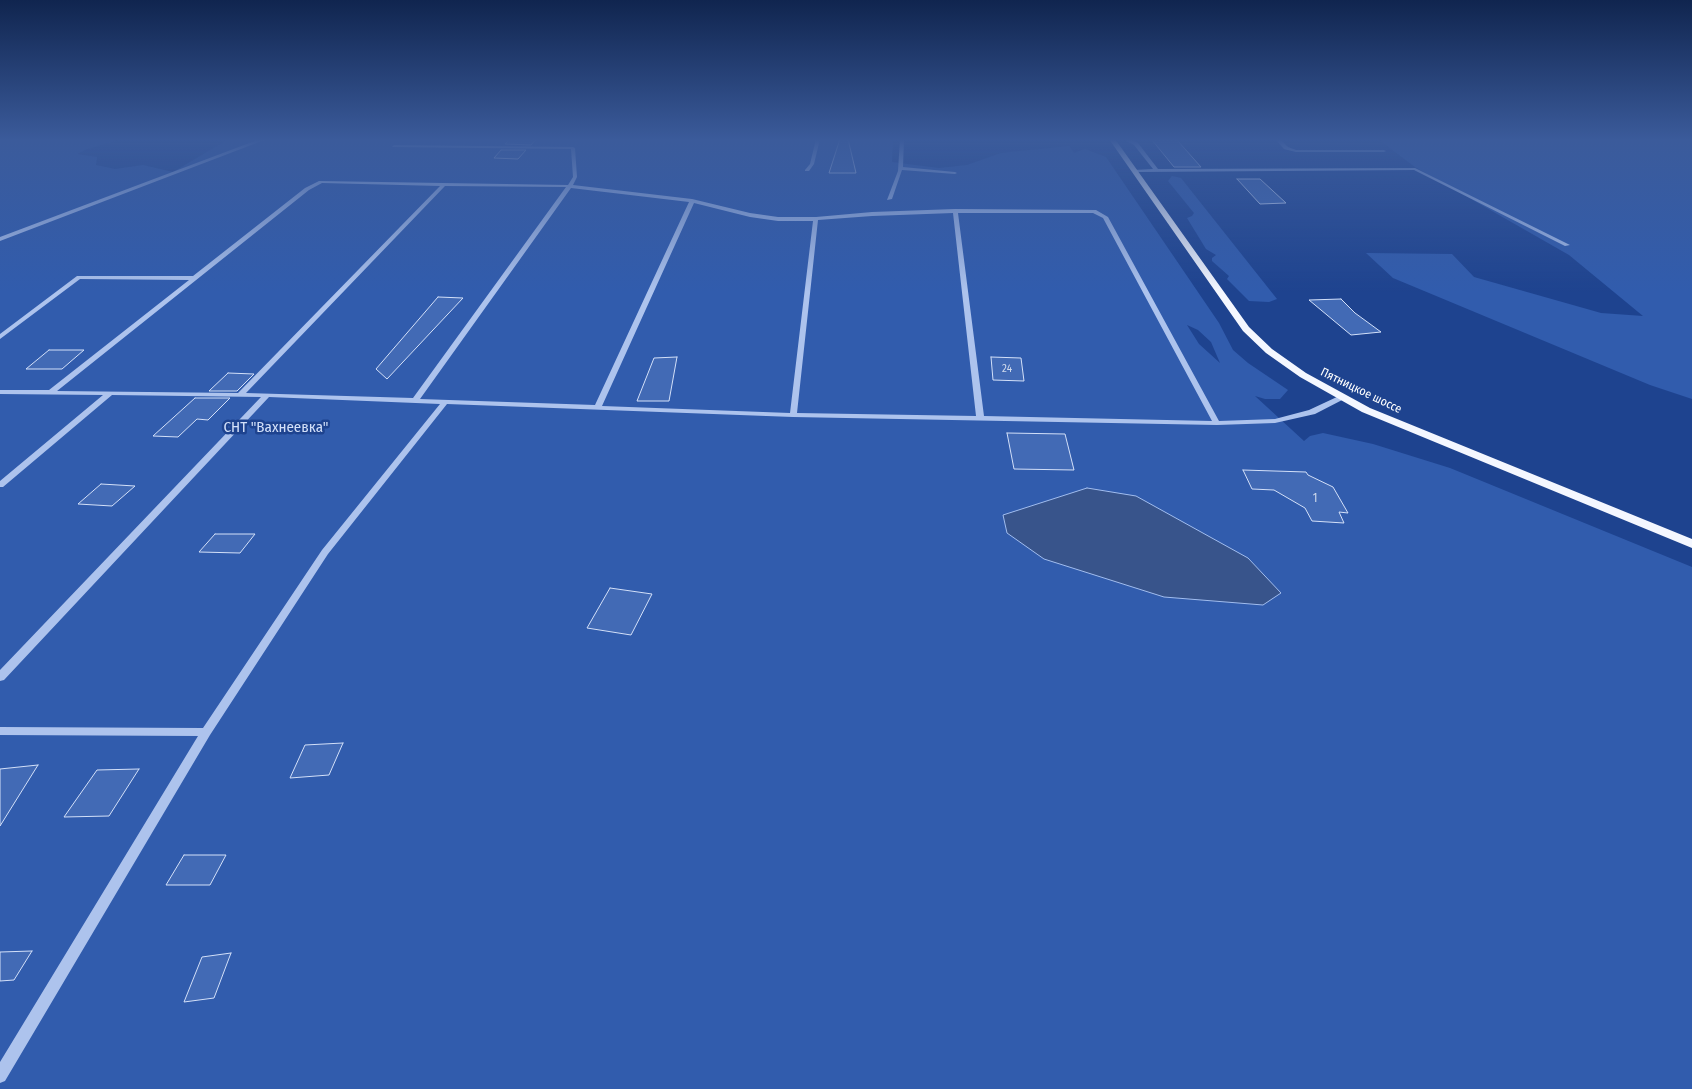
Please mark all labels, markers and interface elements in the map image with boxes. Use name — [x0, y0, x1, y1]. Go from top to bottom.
house number: 24 — [1002, 362, 1012, 376]
street label: Пятницкое шоссе — [1318, 365, 1404, 417]
park label: СНТ "Вахнеевка" — [223, 419, 329, 437]
house number: 1 — [1313, 492, 1317, 506]

